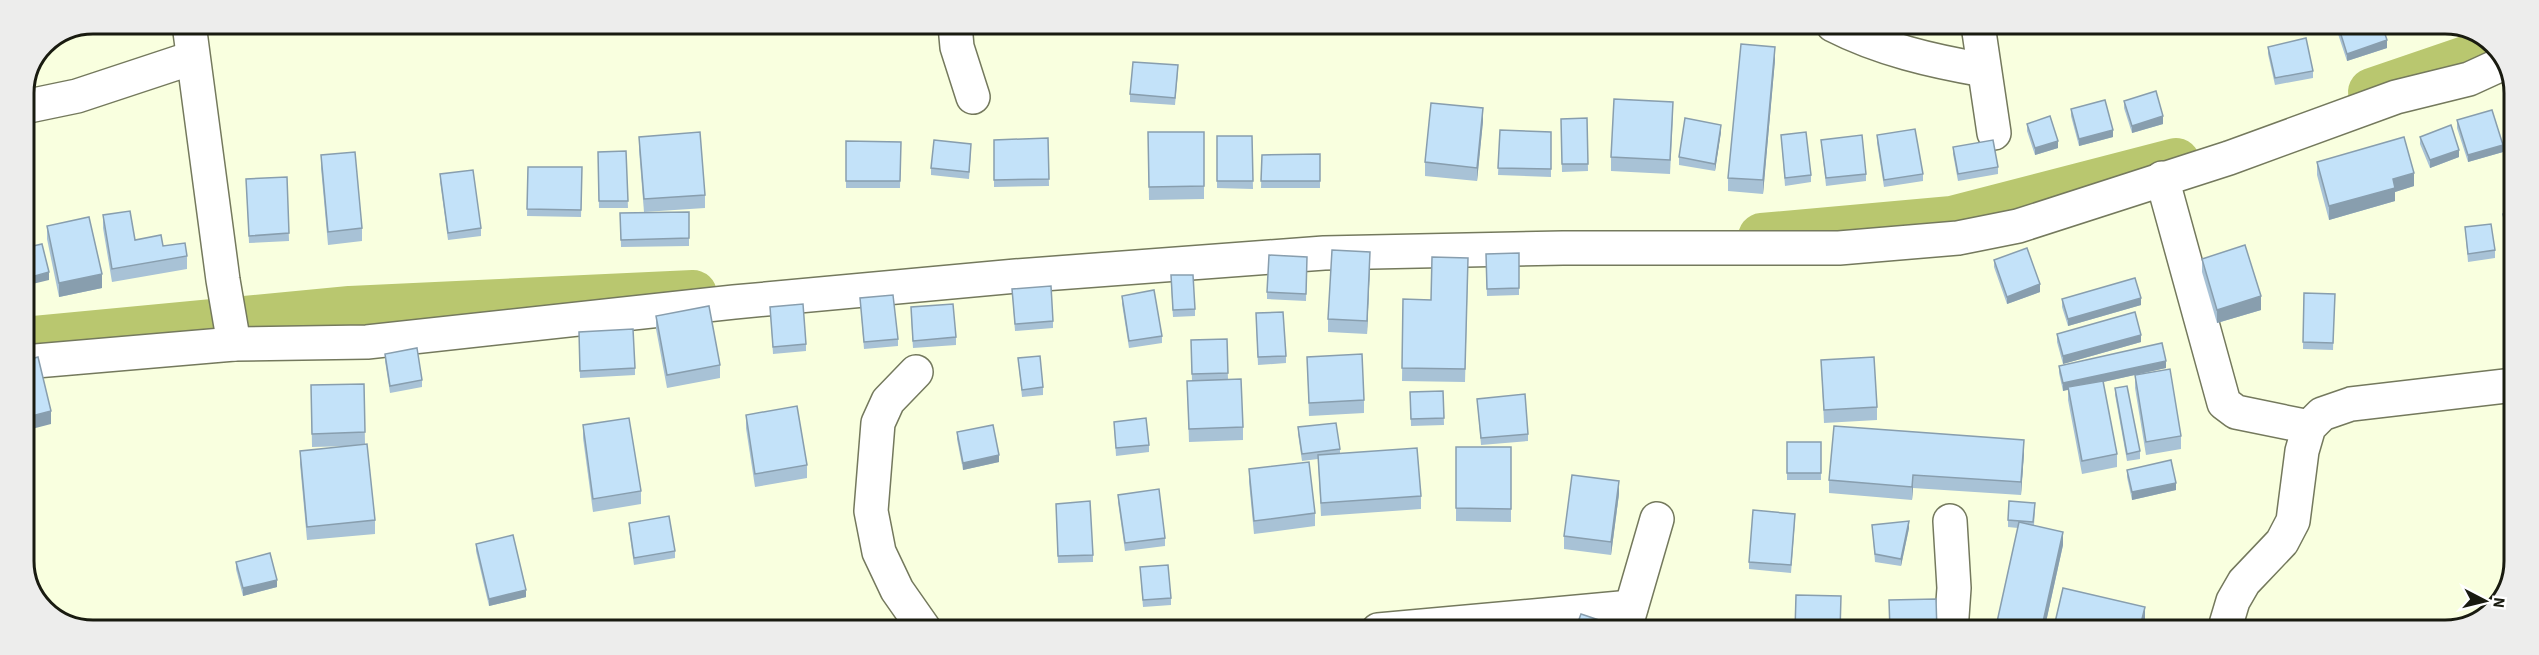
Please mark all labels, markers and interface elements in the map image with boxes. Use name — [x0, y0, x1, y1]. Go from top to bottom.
north arrow — [2455, 571, 2515, 631]
text: N — [2487, 596, 2510, 609]

